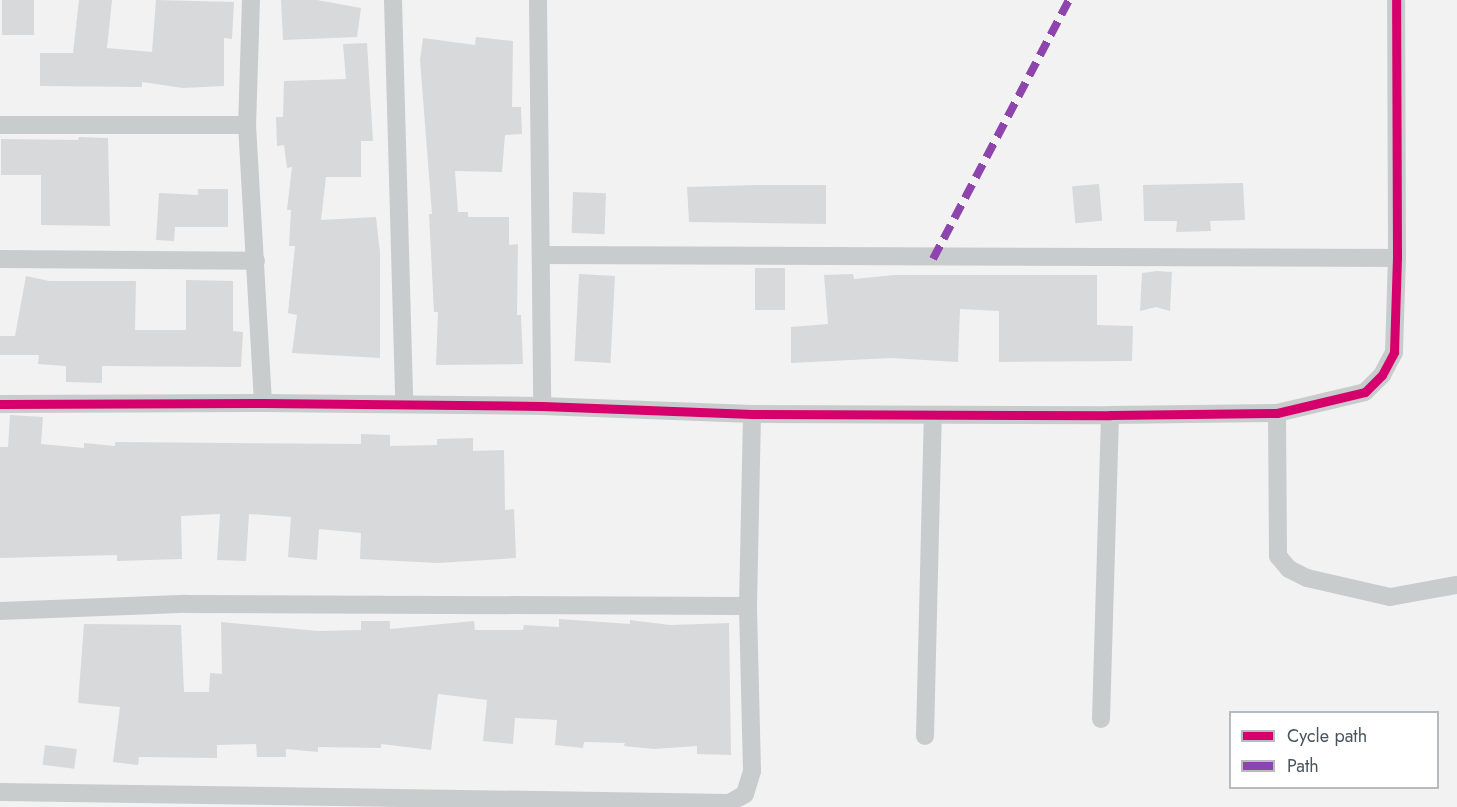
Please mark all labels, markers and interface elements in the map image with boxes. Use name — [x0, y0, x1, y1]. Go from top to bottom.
legend — [1229, 711, 1439, 789]
text: Cycle path — [1287, 723, 1367, 749]
text: Path — [1287, 753, 1319, 779]

